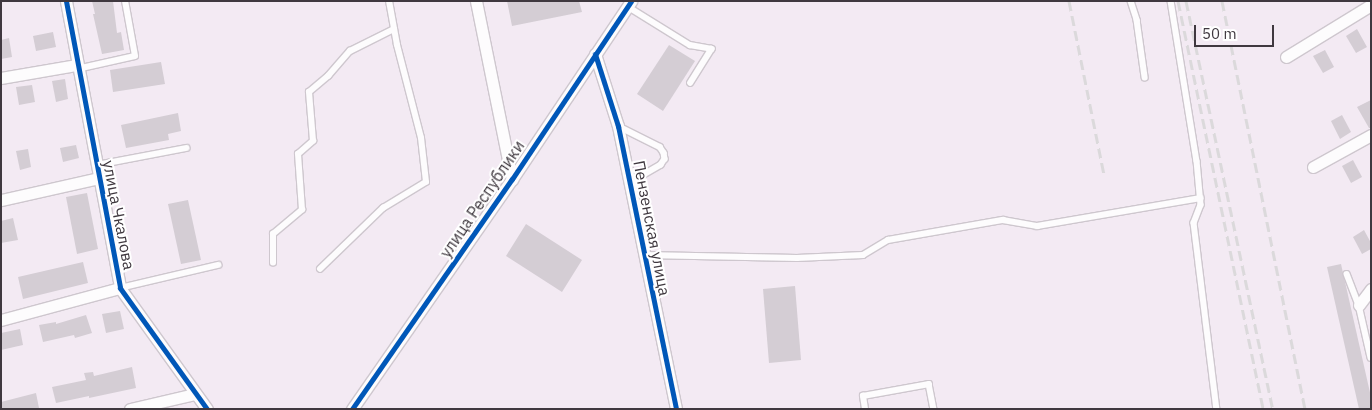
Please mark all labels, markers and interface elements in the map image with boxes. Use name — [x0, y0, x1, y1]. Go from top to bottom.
scale bar — [1197, 15, 1277, 47]
text: 50 m — [1202, 24, 1237, 43]
street label: улица Республики — [436, 137, 528, 261]
street label: улица Чкалова — [99, 159, 139, 271]
street label: Пензенская улица — [629, 159, 675, 297]

